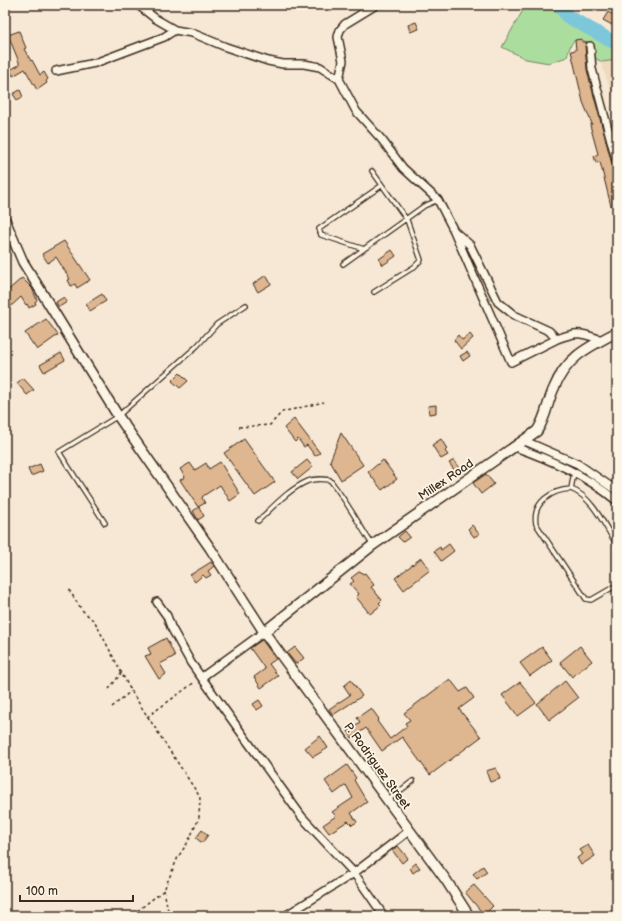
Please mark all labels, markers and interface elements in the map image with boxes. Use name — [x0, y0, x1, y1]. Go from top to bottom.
street label: Millex Road — [416, 456, 477, 504]
street label: P. Rodriguez Street — [340, 720, 414, 813]
scale bar — [20, 877, 133, 903]
text: 100 m — [26, 884, 58, 899]

